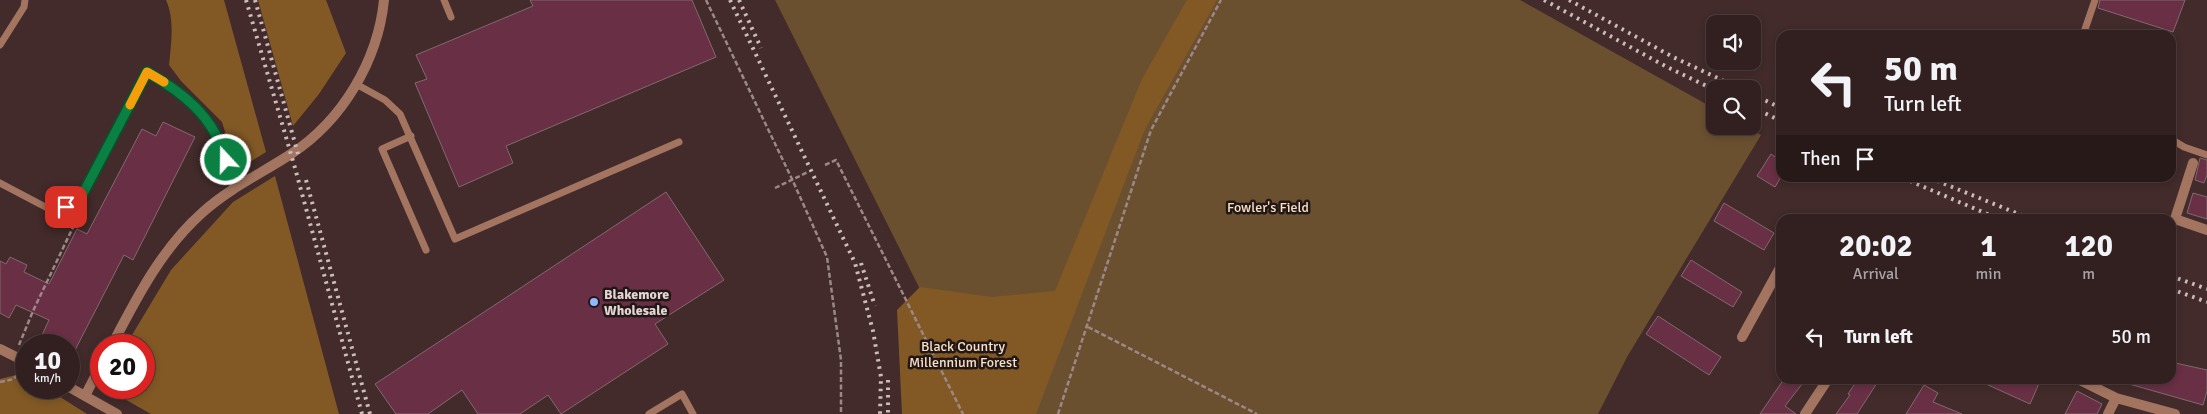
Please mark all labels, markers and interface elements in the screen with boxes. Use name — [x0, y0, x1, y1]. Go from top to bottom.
map controls — [1706, 15, 1761, 135]
button: sound — [1706, 15, 1761, 70]
text: 50 m — [1884, 47, 1958, 90]
icon: left — [1801, 50, 1866, 115]
button: search — [1706, 80, 1761, 135]
text: Turn left — [1884, 90, 1962, 117]
position arrow — [199, 133, 251, 185]
icon: arrive — [1851, 145, 1879, 173]
text: Then — [1801, 147, 1841, 171]
pin — [45, 186, 87, 228]
icon: arrive — [52, 193, 80, 221]
park label: Fowler's Field — [1227, 199, 1309, 216]
text: 20:02 — [1839, 228, 1913, 265]
text: 1 — [1980, 228, 1997, 265]
text: 120 — [2064, 228, 2113, 265]
text: Arrival — [1853, 264, 1899, 284]
text: min — [1976, 264, 2001, 284]
text: m — [2082, 264, 2095, 284]
place label: Blakemore Wholesale — [604, 286, 669, 319]
marker: Blakemore Wholesale — [588, 296, 600, 308]
icon: left — [1801, 323, 1829, 351]
text: Turn left — [1844, 325, 1913, 349]
text: 50 m — [2111, 325, 2151, 349]
speed limit sign: 20 — [90, 334, 155, 399]
park label: Black Country Millennium Forest — [909, 338, 1017, 371]
text: 10 — [34, 345, 61, 376]
text: km/h — [34, 371, 61, 386]

